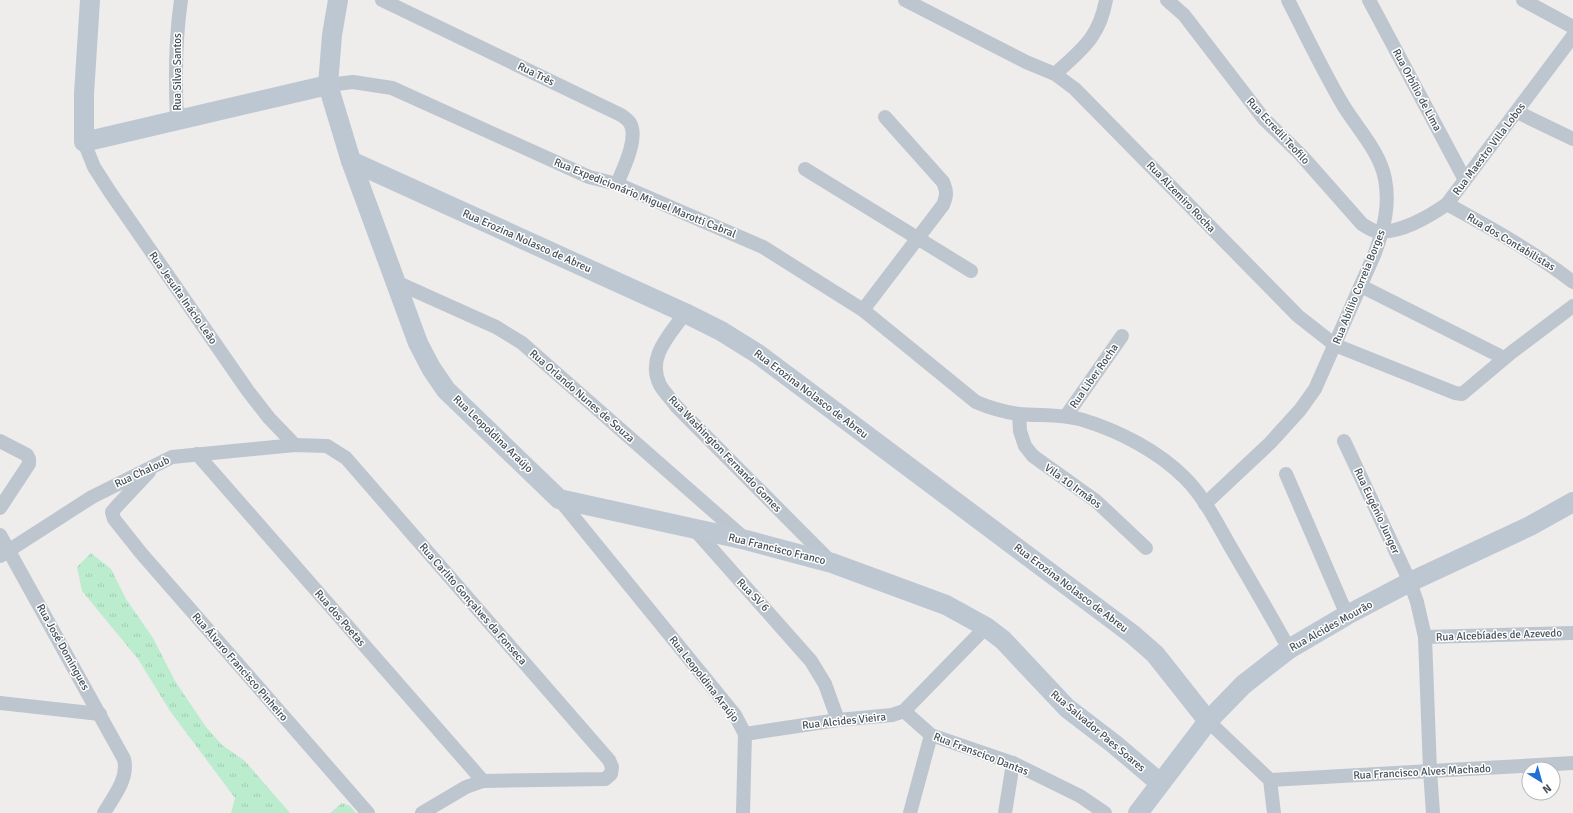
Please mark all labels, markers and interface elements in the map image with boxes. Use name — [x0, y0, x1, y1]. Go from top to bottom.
street label: Rua Silva Santos — [171, 33, 184, 111]
street label: Rua Orbílio de Lima — [1390, 47, 1444, 134]
street label: Rua Três — [515, 60, 557, 89]
street label: Rua Ecredil Teofilo — [1244, 95, 1312, 167]
street label: Rua Maestro Villa Lobos — [1450, 100, 1528, 198]
street label: Rua Expedicionário Miguel Marotti Cabral — [552, 155, 738, 241]
street label: Rua Alzemiro Rocha — [1144, 159, 1218, 235]
street label: Rua Erozina Nolasco de Abreu — [461, 207, 593, 275]
street label: Rua dos Contabilistas — [1464, 210, 1558, 274]
street label: Rua Abíliio Correia Borges — [1330, 228, 1388, 346]
street label: Rua Jesuíta Inácio Leão — [146, 249, 220, 347]
street label: Rua Liber Rocha — [1067, 341, 1121, 411]
street label: Rua Orlando Nunes de Souza — [527, 347, 637, 445]
street label: Rua Erozina Nolasco de Abreu — [751, 347, 871, 441]
street label: Rua Leopoldina Araújo — [451, 393, 536, 476]
street label: Rua Washington Fernando Gomes — [666, 393, 784, 515]
street label: Rua Chaloub — [112, 454, 172, 490]
street label: Vila 10 Irmãos — [1042, 461, 1104, 511]
street label: Rua Eugênio Junger — [1351, 466, 1403, 556]
street label: Rua Francisco Franco — [727, 531, 827, 567]
street label: Rua Carlito Gonçalves da Fonseca — [417, 541, 530, 668]
street label: Rua Erozina Nolasco de Abreu — [1011, 541, 1131, 635]
street label: Rua SV 6 — [734, 576, 772, 614]
street label: Rua dos Poetas — [312, 587, 368, 649]
street label: Rua Alcides Mourão — [1287, 598, 1375, 654]
street label: Rua José Domingues — [34, 602, 92, 693]
street label: Rua Álvaro Francisco Pinheiro — [189, 610, 292, 724]
street label: Rua Alcebíades de Azevedo — [1436, 626, 1563, 644]
street label: Rua Leopoldina Araújo — [666, 633, 742, 725]
street label: Rua Salvador Paes Soares — [1048, 688, 1148, 775]
street label: Rua Alcides Vieira — [801, 710, 887, 732]
street label: Rua Franscico Dantas — [932, 730, 1030, 778]
north arrow — [1521, 761, 1561, 801]
street label: Rua Francisco Alves Machado — [1353, 762, 1491, 782]
text: N — [1540, 781, 1554, 796]

